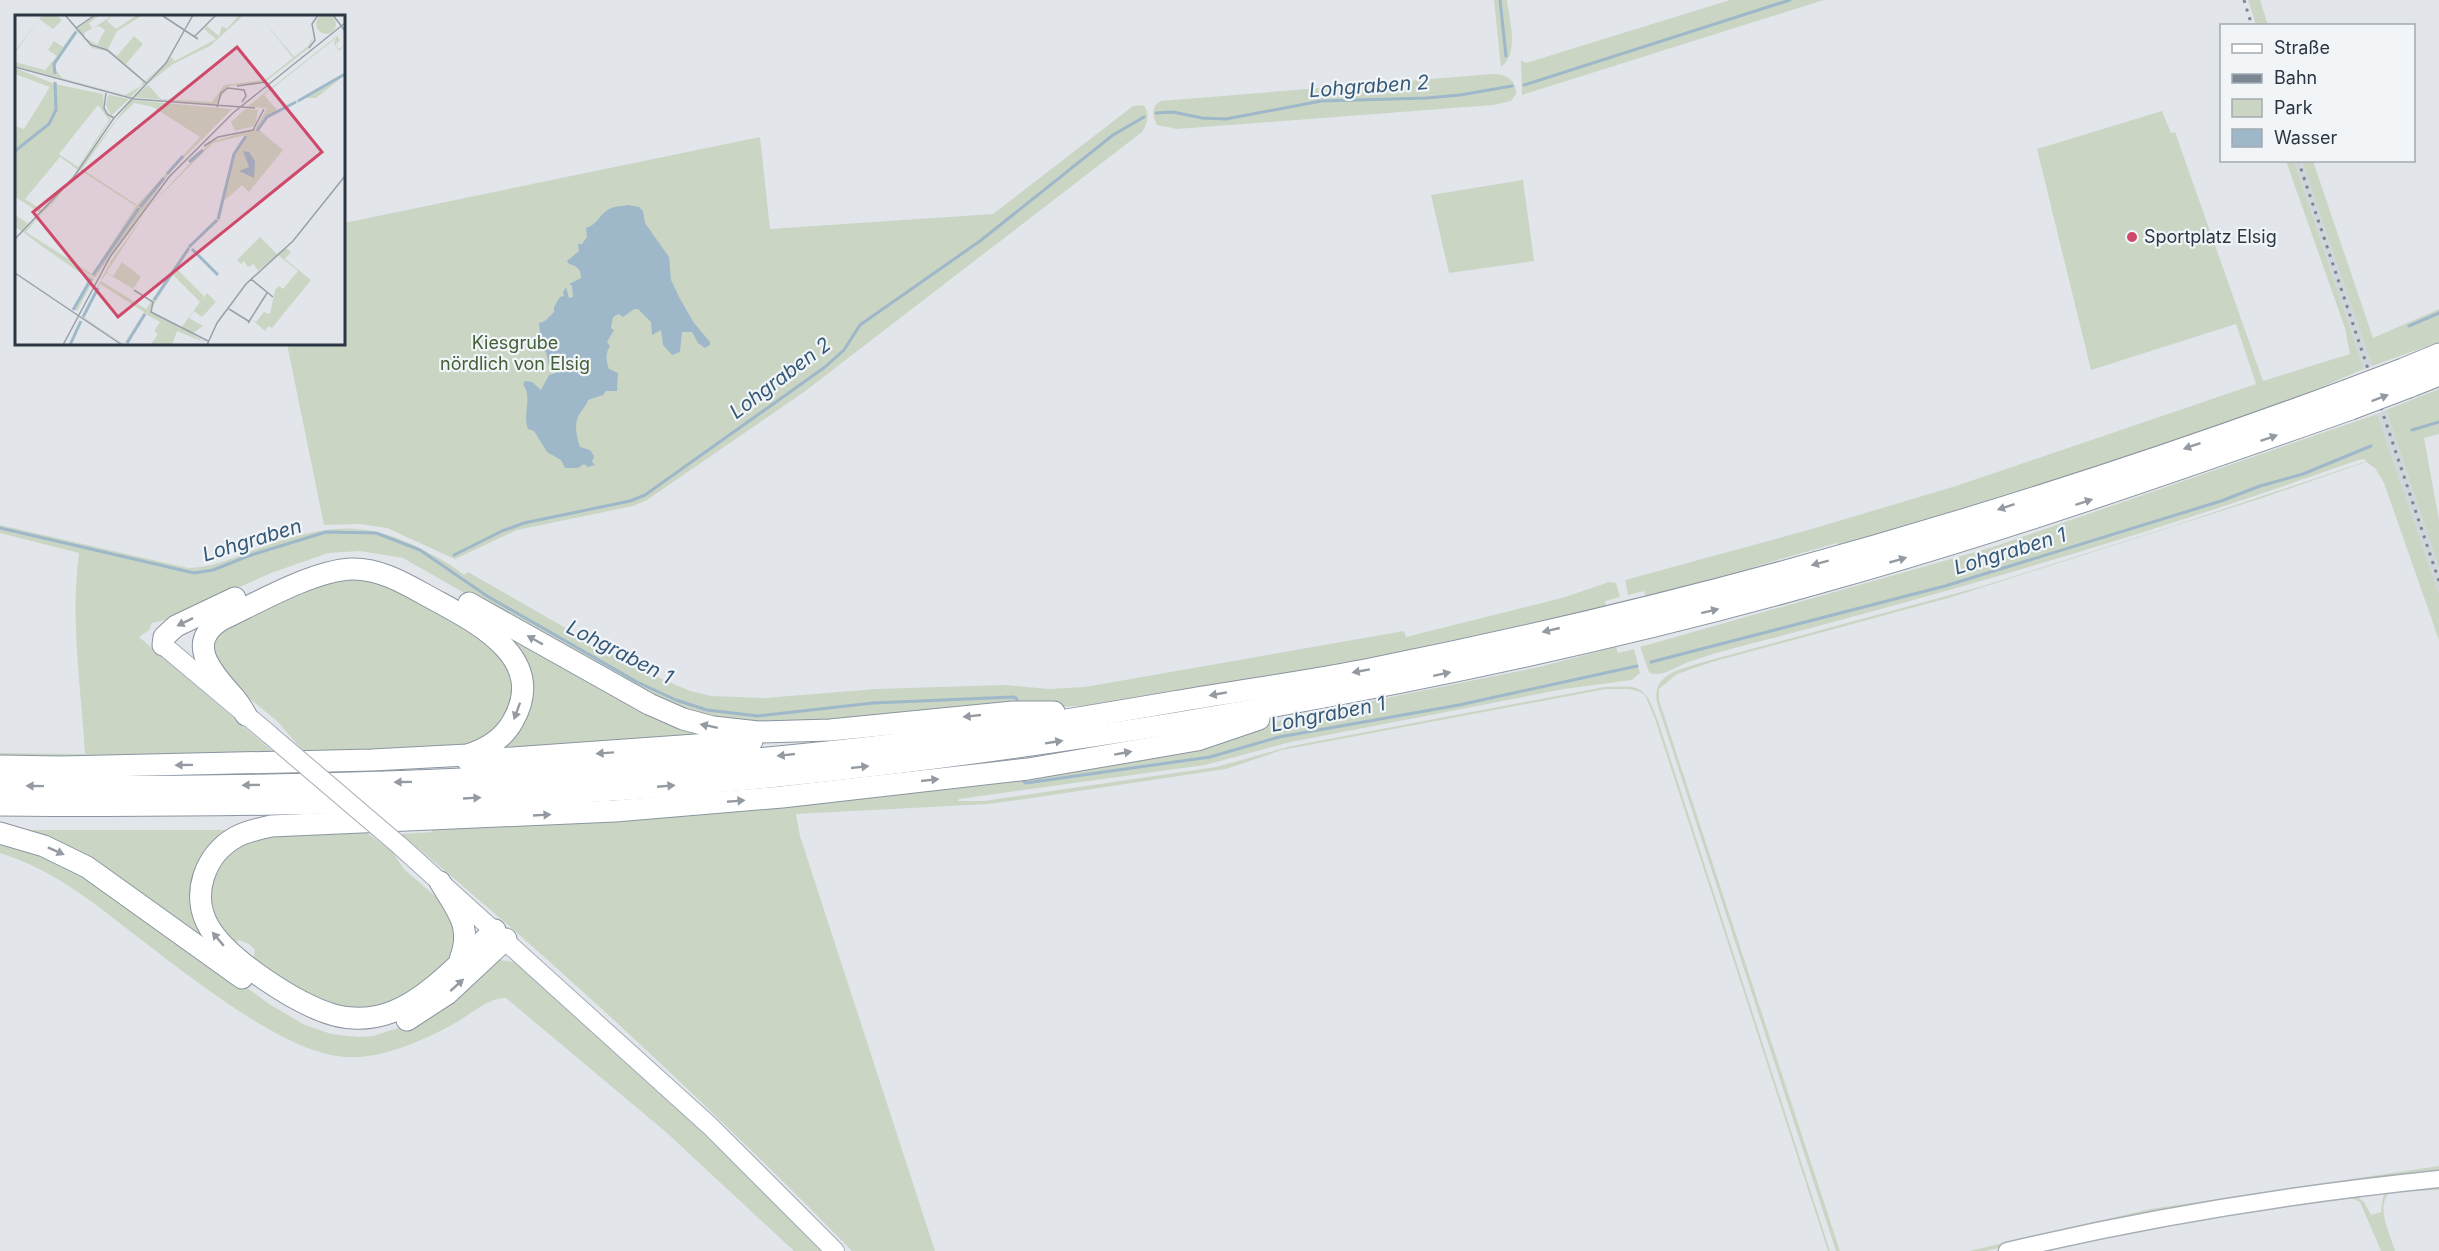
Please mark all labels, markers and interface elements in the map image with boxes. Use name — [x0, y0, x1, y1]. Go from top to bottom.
inset map — [15, 15, 345, 345]
legend — [2220, 24, 2415, 162]
text: Straße — [2274, 37, 2330, 58]
text: Bahn — [2274, 67, 2317, 88]
water label: Lohgraben 2 — [1308, 70, 1430, 102]
text: Park — [2274, 97, 2313, 118]
text: Wasser — [2274, 127, 2337, 148]
place label: Sportplatz Elsig — [2144, 226, 2277, 247]
marker: Sportplatz Elsig — [2125, 230, 2139, 244]
park label: Kiesgrube nördlich von Elsig — [440, 332, 590, 374]
water label: Lohgraben 2 — [725, 332, 835, 424]
one-way arrow — [2372, 393, 2390, 403]
one-way arrow — [2260, 433, 2278, 443]
one-way arrow — [2183, 442, 2201, 452]
one-way arrow — [2075, 496, 2093, 506]
one-way arrow — [1997, 503, 2015, 512]
water label: Lohgraben — [199, 514, 305, 566]
water label: Lohgraben 1 — [1951, 523, 2069, 579]
one-way arrow — [1889, 555, 1907, 564]
one-way arrow — [1810, 559, 1828, 568]
one-way arrow — [1701, 606, 1719, 616]
water label: Lohgraben 1 — [563, 615, 677, 689]
one-way arrow — [177, 617, 194, 626]
one-way arrow — [1542, 626, 1561, 635]
one-way arrow — [526, 635, 543, 645]
one-way arrow — [1351, 666, 1370, 675]
one-way arrow — [1432, 668, 1451, 678]
one-way arrow — [1208, 690, 1227, 699]
water label: Lohgraben 1 — [1269, 691, 1387, 737]
one-way arrow — [511, 702, 521, 720]
one-way arrow — [963, 711, 982, 721]
one-way arrow — [699, 721, 718, 730]
one-way arrow — [1044, 738, 1063, 747]
one-way arrow — [595, 748, 614, 758]
one-way arrow — [1114, 748, 1133, 757]
one-way arrow — [777, 750, 796, 760]
one-way arrow — [175, 760, 194, 769]
one-way arrow — [851, 762, 870, 772]
one-way arrow — [921, 776, 940, 785]
one-way arrow — [394, 778, 413, 787]
one-way arrow — [242, 780, 261, 790]
one-way arrow — [657, 781, 676, 791]
one-way arrow — [26, 782, 45, 791]
one-way arrow — [462, 793, 481, 803]
one-way arrow — [727, 796, 746, 806]
one-way arrow — [532, 810, 551, 819]
one-way arrow — [47, 846, 65, 856]
one-way arrow — [212, 932, 225, 947]
one-way arrow — [449, 978, 464, 992]

